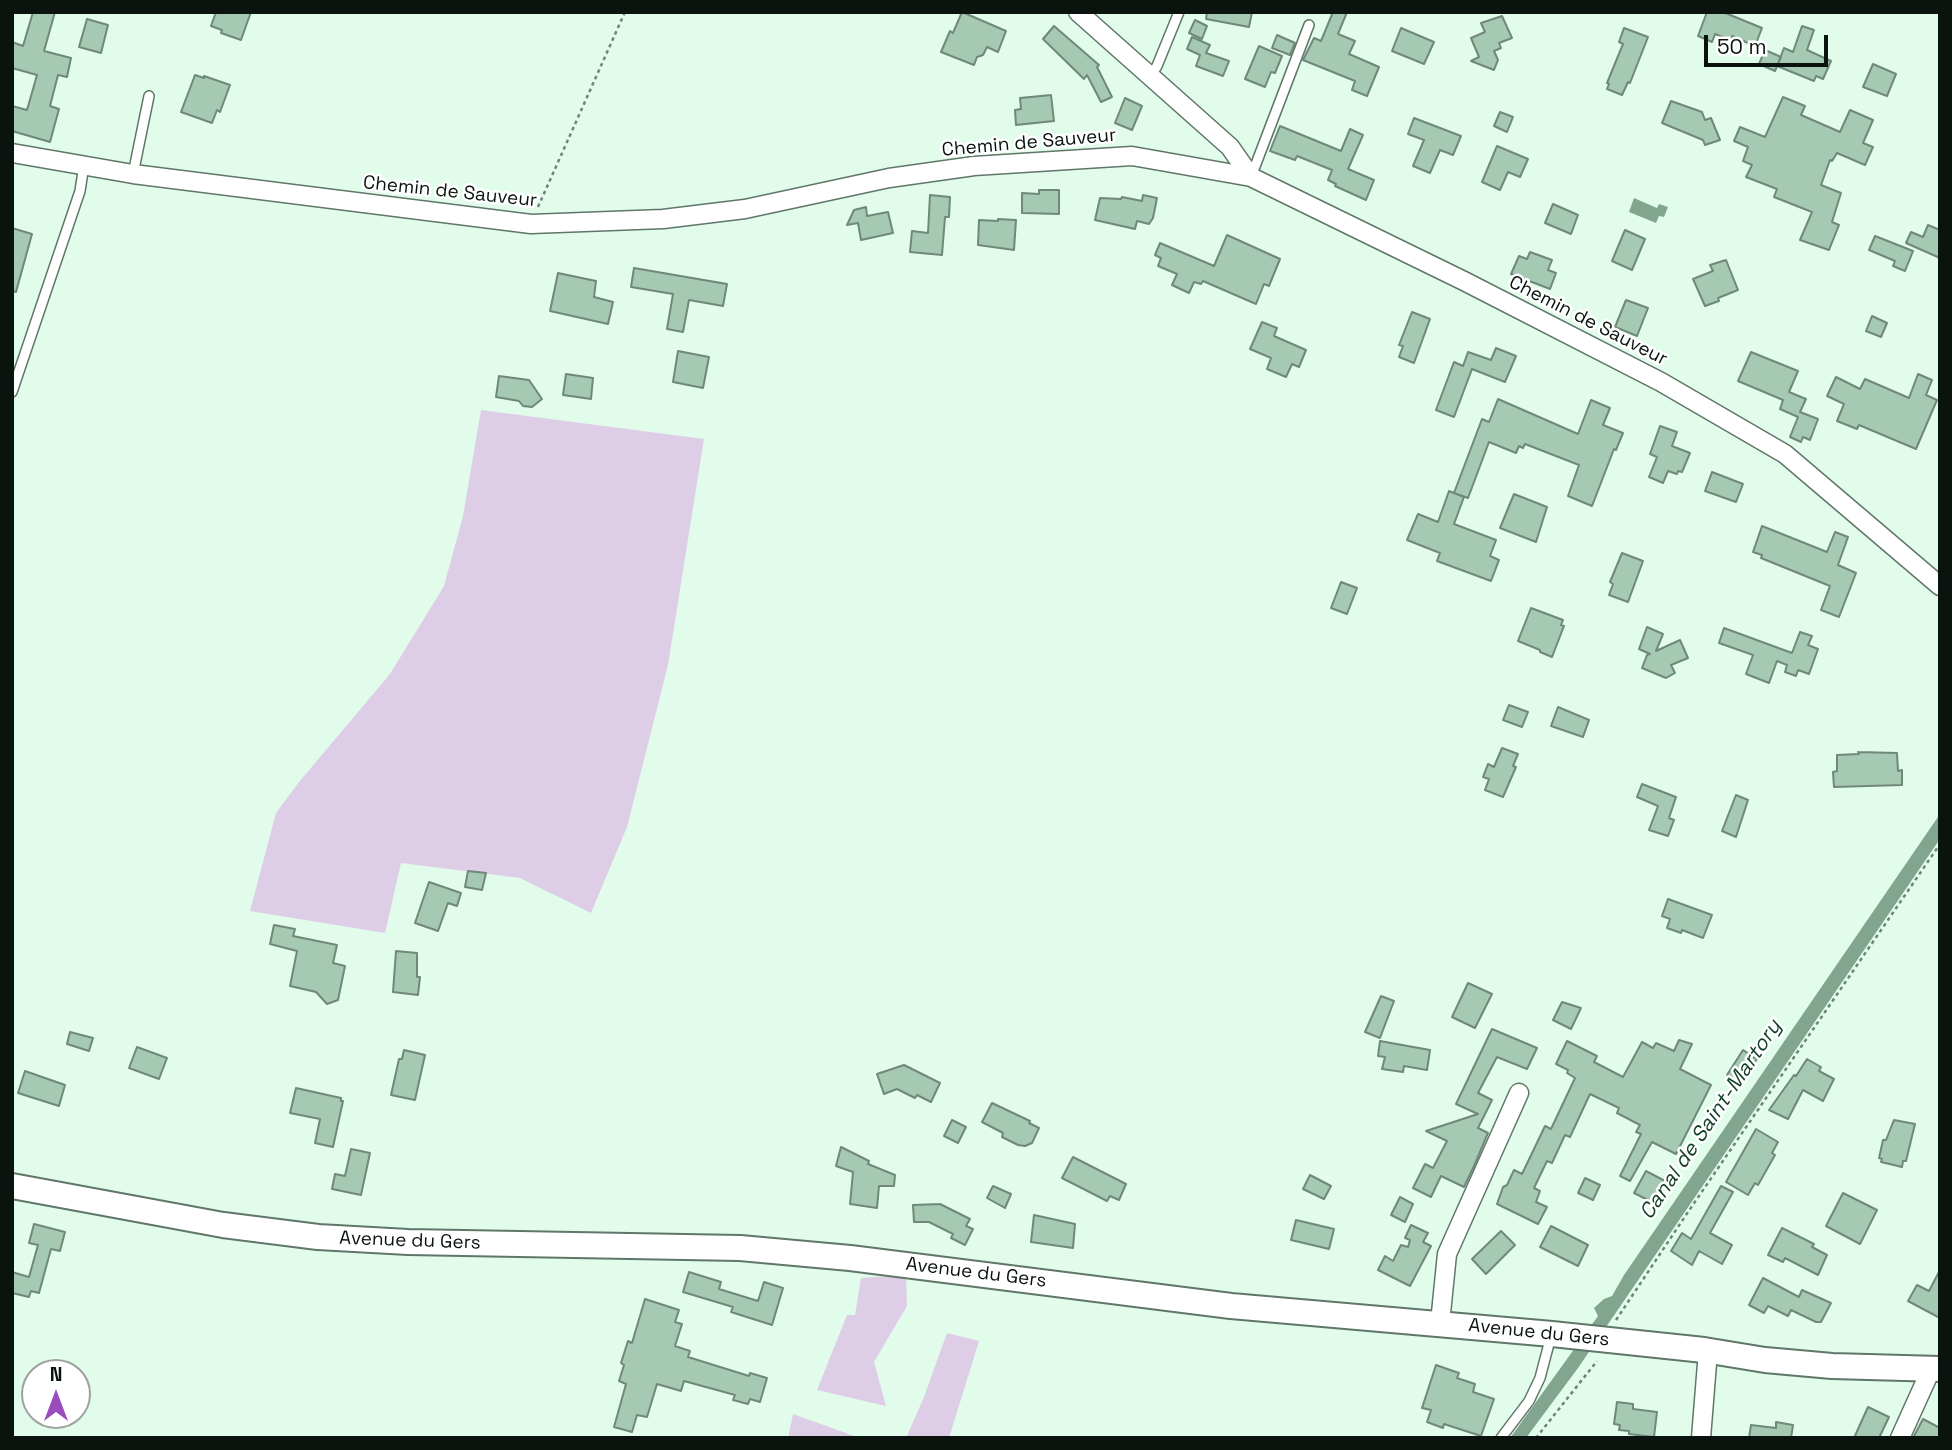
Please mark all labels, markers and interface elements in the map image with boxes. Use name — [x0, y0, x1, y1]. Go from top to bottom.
scale bar — [1707, 21, 1831, 65]
text: 50 m — [1717, 33, 1767, 60]
street label: Chemin de Sauveur — [941, 124, 1117, 162]
street label: Chemin de Sauveur — [362, 172, 538, 212]
street label: Chemin de Sauveur — [1505, 271, 1671, 371]
water label: Canal de Saint-Martory — [1635, 1015, 1787, 1225]
street label: Avenue du Gers — [339, 1227, 481, 1255]
street label: Avenue du Gers — [904, 1253, 1048, 1293]
street label: Avenue du Gers — [1467, 1314, 1611, 1352]
north arrow — [21, 1359, 91, 1429]
text: N — [50, 1362, 62, 1387]

